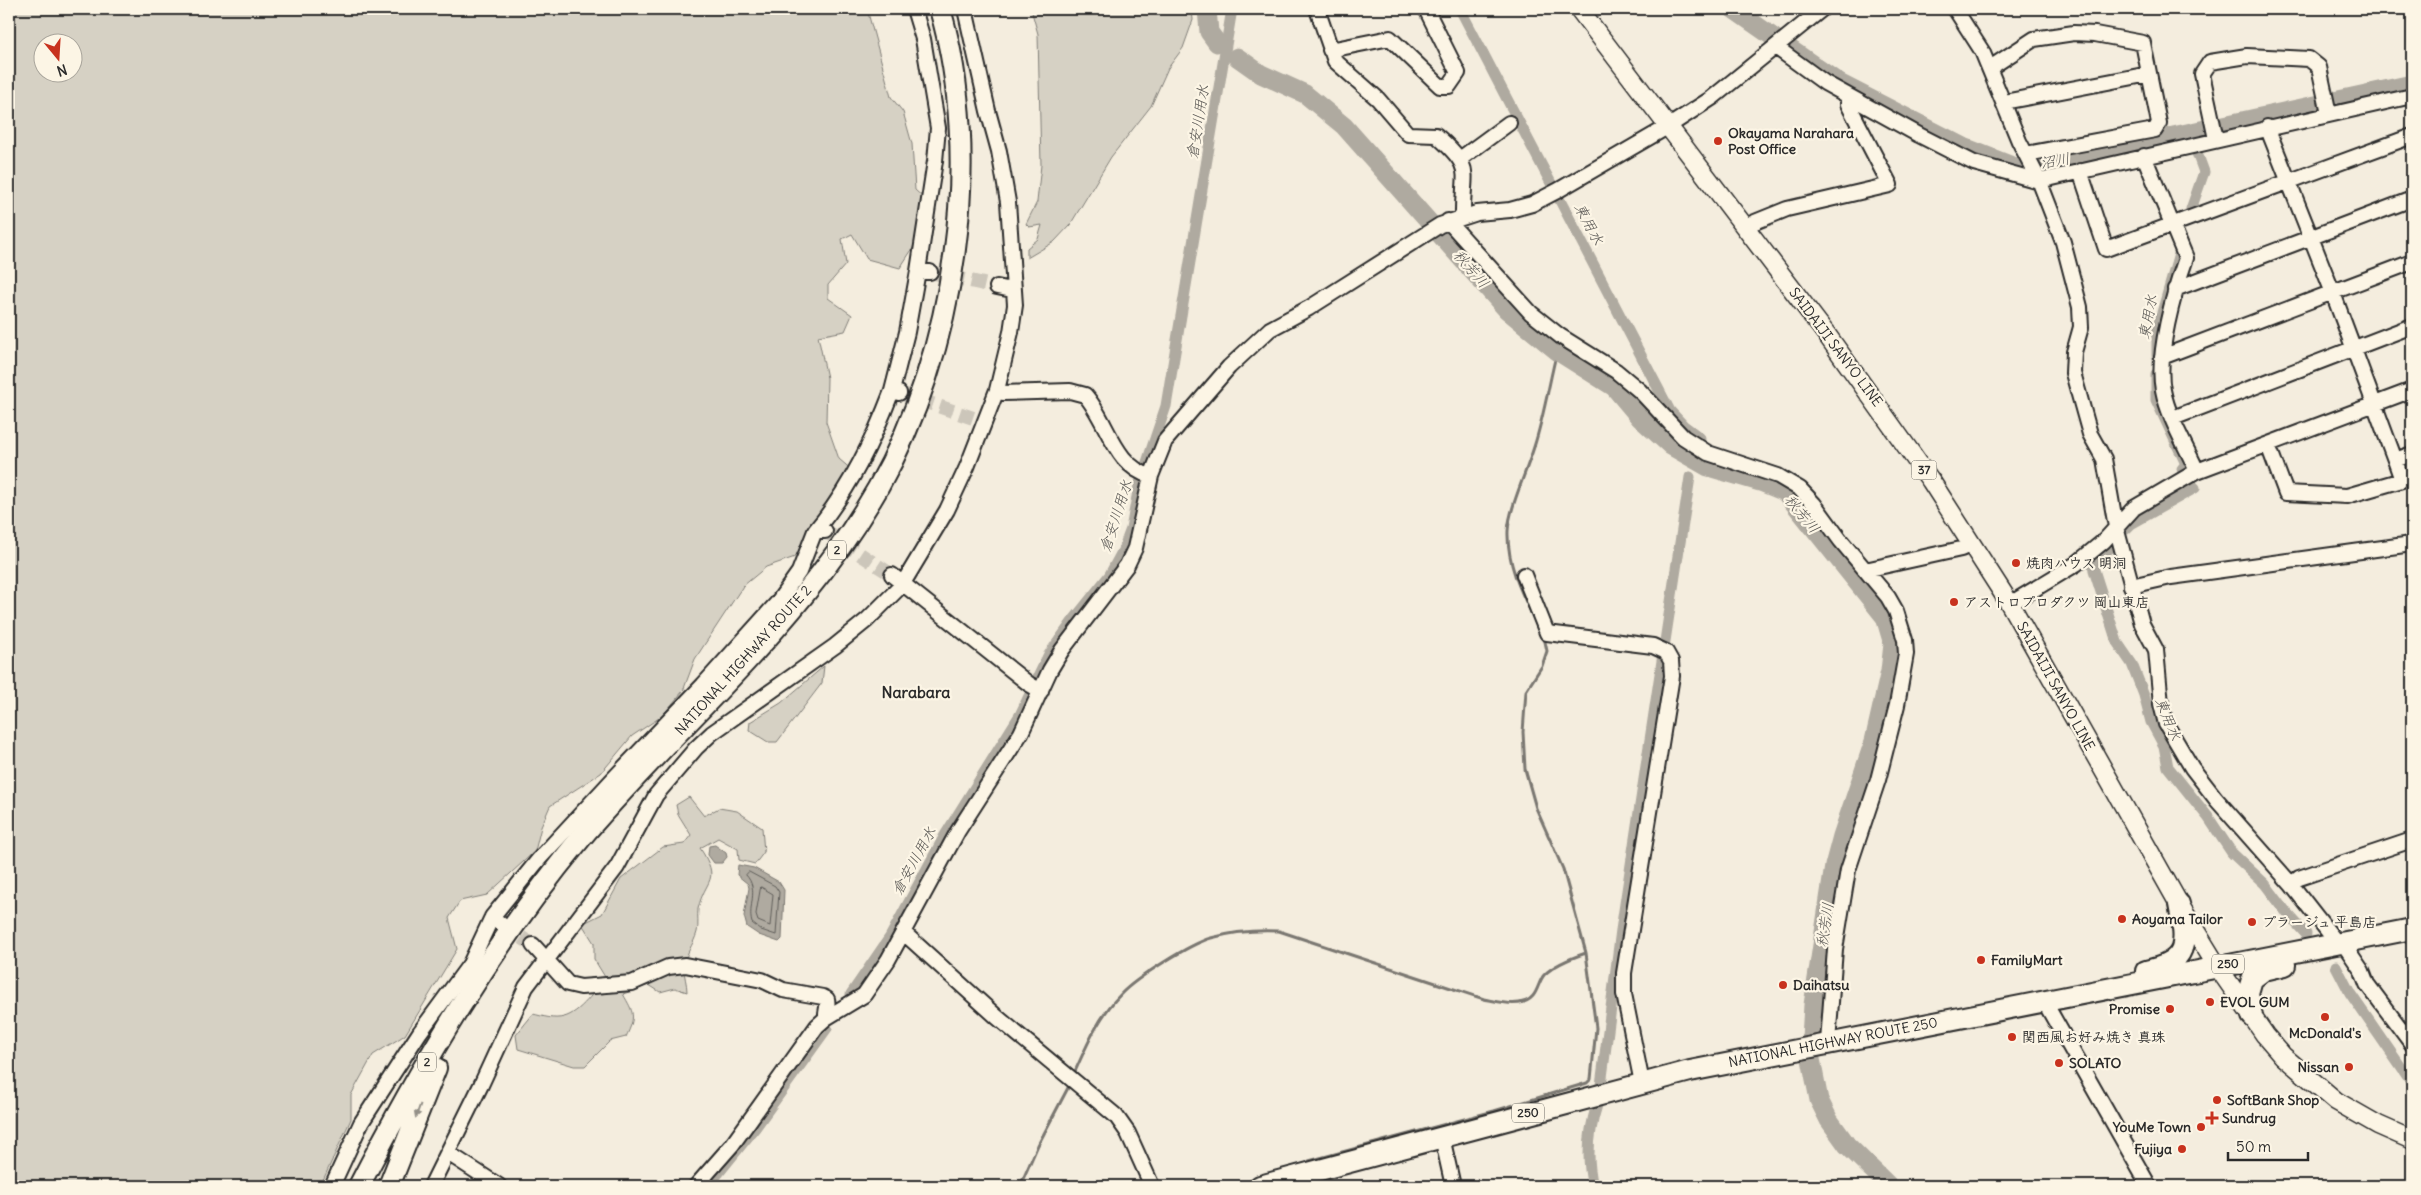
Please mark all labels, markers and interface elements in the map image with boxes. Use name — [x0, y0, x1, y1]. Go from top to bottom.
north arrow — [32, 32, 82, 82]
text: N — [55, 60, 69, 80]
water label: 倉安川用水 — [1182, 83, 1213, 160]
place label: Okayama Narahara Post Office — [1728, 124, 1854, 158]
marker: Okayama Narahara Post Office — [1712, 135, 1724, 147]
water label: 沼川 — [2038, 148, 2071, 173]
water label: 東用水 — [1570, 199, 1608, 248]
water label: 秋芳川 — [1449, 245, 1493, 292]
street label: SAIDAIJI SANYO LINE — [1785, 284, 1887, 410]
water label: 東用水 — [2134, 293, 2161, 341]
road number: 37 — [1912, 460, 1936, 480]
water label: 倉安川用水 — [1095, 477, 1136, 554]
water label: 秋芳川 — [1781, 490, 1824, 537]
road number: 2 — [828, 540, 846, 560]
place label: 焼肉ハウス 明洞 — [2026, 554, 2127, 572]
marker: 焼肉ハウス 明洞 — [2010, 557, 2022, 569]
street label: NATIONAL HIGHWAY ROUTE 2 — [671, 581, 815, 739]
place label: アストロプロダクツ 岡山東店 — [1964, 593, 2150, 611]
marker: アストロプロダクツ 岡山東店 — [1948, 596, 1960, 608]
street label: SAIDAIJI SANYO LINE — [2013, 618, 2099, 754]
district label: Narabara — [881, 682, 951, 702]
water label: 東用水 — [2151, 694, 2186, 743]
water label: 倉安川用水 — [887, 823, 940, 898]
water label: 秋芳川 — [1812, 901, 1837, 949]
place label: Aoyama Tailor — [2132, 910, 2223, 928]
marker: Aoyama Tailor — [2116, 913, 2128, 925]
place label: プラージュ 平島店 — [2262, 913, 2377, 931]
marker: プラージュ 平島店 — [2246, 916, 2258, 928]
place label: FamilyMart — [1991, 951, 2063, 969]
marker: FamilyMart — [1975, 954, 1987, 966]
road number: 250 — [2212, 954, 2244, 974]
place label: Daihatsu — [1793, 976, 1849, 994]
marker: Daihatsu — [1777, 979, 1789, 991]
place label: EVOL GUM — [2220, 993, 2290, 1011]
marker: EVOL GUM — [2204, 996, 2216, 1008]
place label: Promise — [2109, 1000, 2160, 1018]
marker: Promise — [2164, 1003, 2176, 1015]
marker: McDonald's — [2319, 1011, 2331, 1023]
street label: NATIONAL HIGHWAY ROUTE 250 — [1727, 1013, 1939, 1071]
place label: McDonald's — [2289, 1024, 2362, 1042]
place label: 関西風お好み焼き 真珠 — [2022, 1028, 2165, 1046]
marker: 関西風お好み焼き 真珠 — [2006, 1031, 2018, 1043]
road number: 2 — [418, 1052, 436, 1072]
place label: SOLATO — [2069, 1054, 2121, 1072]
marker: SOLATO — [2053, 1057, 2065, 1069]
place label: Nissan — [2297, 1058, 2339, 1076]
marker: Nissan — [2343, 1061, 2355, 1073]
place label: SoftBank Shop — [2227, 1091, 2319, 1109]
marker: SoftBank Shop — [2211, 1094, 2223, 1106]
one-way arrow — [414, 1104, 422, 1119]
road number: 250 — [1512, 1104, 1544, 1122]
place label: Sundrug — [2222, 1109, 2276, 1127]
marker: Sundrug — [2206, 1112, 2218, 1124]
place label: YouMe Town — [2112, 1118, 2191, 1136]
marker: YouMe Town — [2195, 1121, 2207, 1133]
scale bar — [2228, 1130, 2308, 1162]
text: 50 m — [2236, 1137, 2271, 1156]
place label: Fujiya — [2134, 1140, 2172, 1158]
marker: Fujiya — [2176, 1143, 2188, 1155]

